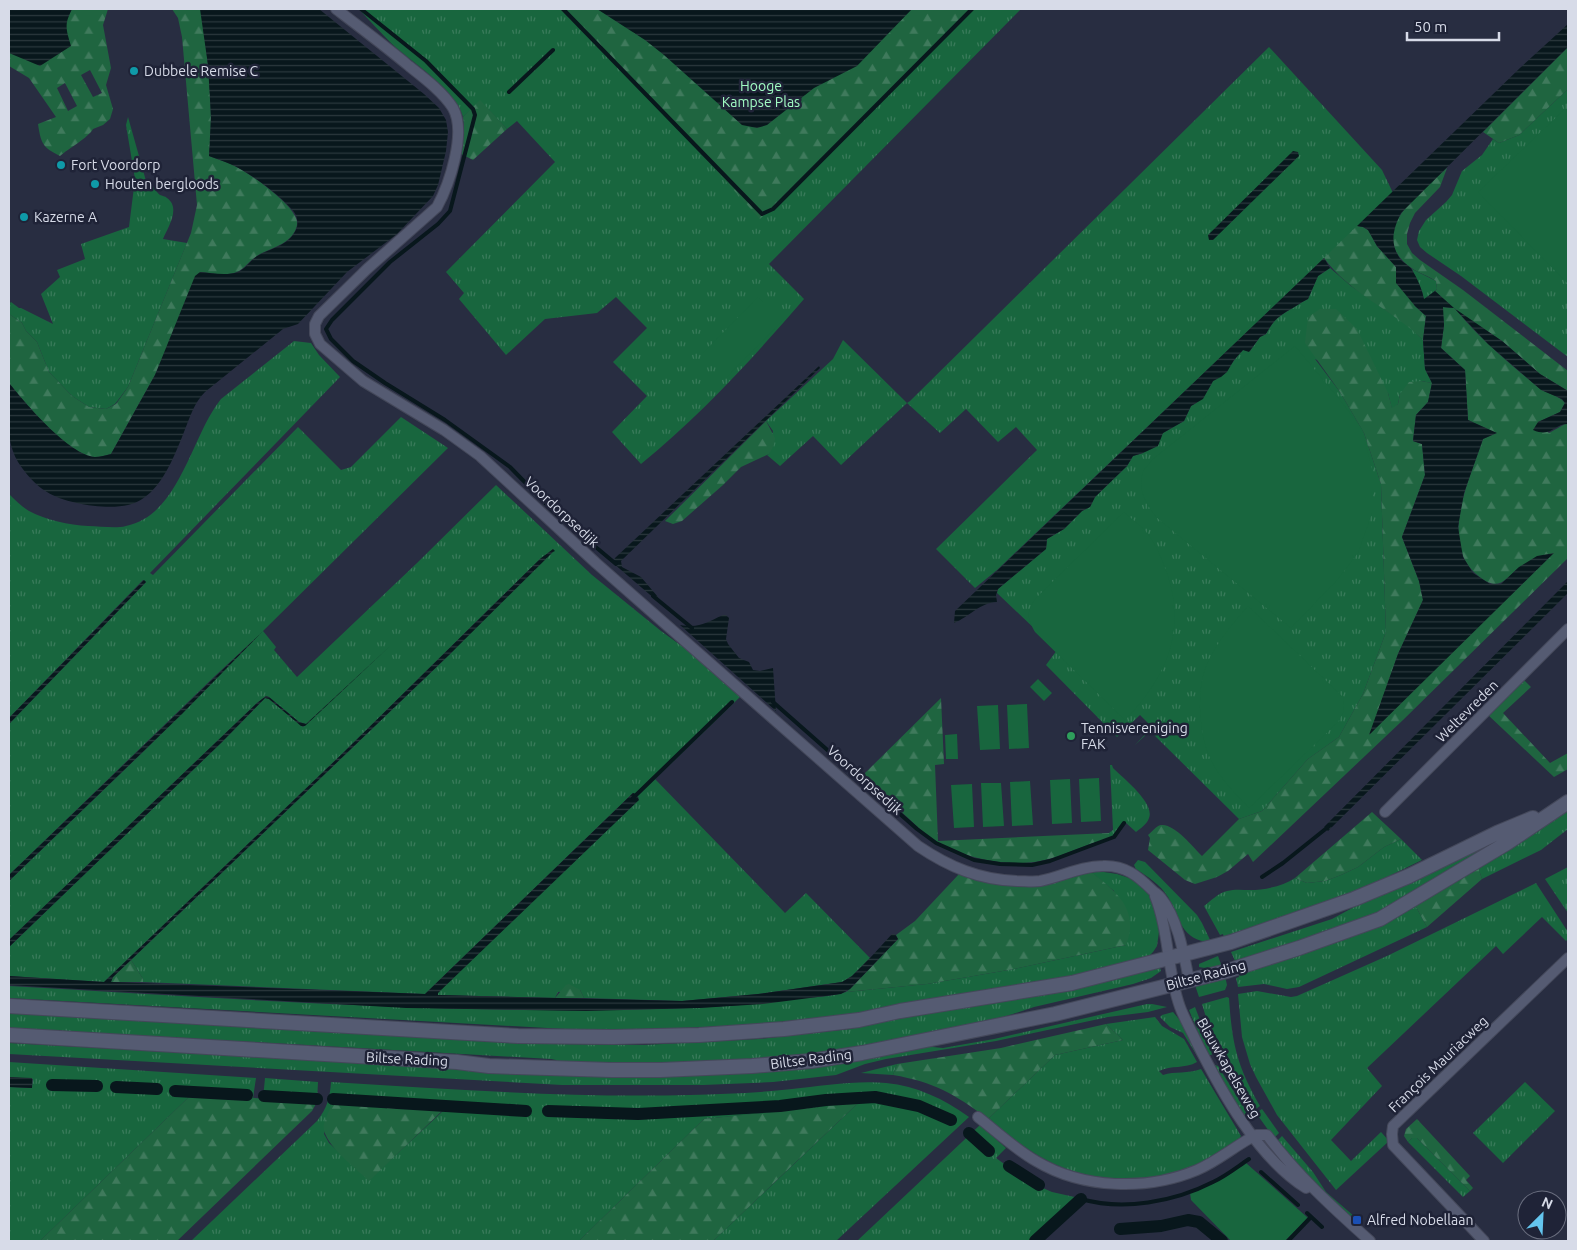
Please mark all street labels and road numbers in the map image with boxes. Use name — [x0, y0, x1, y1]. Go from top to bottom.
street label: Voordorpsedijk — [522, 473, 602, 551]
street label: Weltevreden — [1433, 677, 1501, 745]
street label: Voordorpsedijk — [824, 742, 906, 818]
street label: Biltse Rading — [1164, 957, 1248, 993]
street label: François Mauriacweg — [1385, 1013, 1491, 1115]
street label: Blauwkapelseweg — [1194, 1015, 1264, 1121]
street label: Biltse Rading — [769, 1046, 853, 1072]
street label: Biltse Rading — [366, 1049, 448, 1069]

